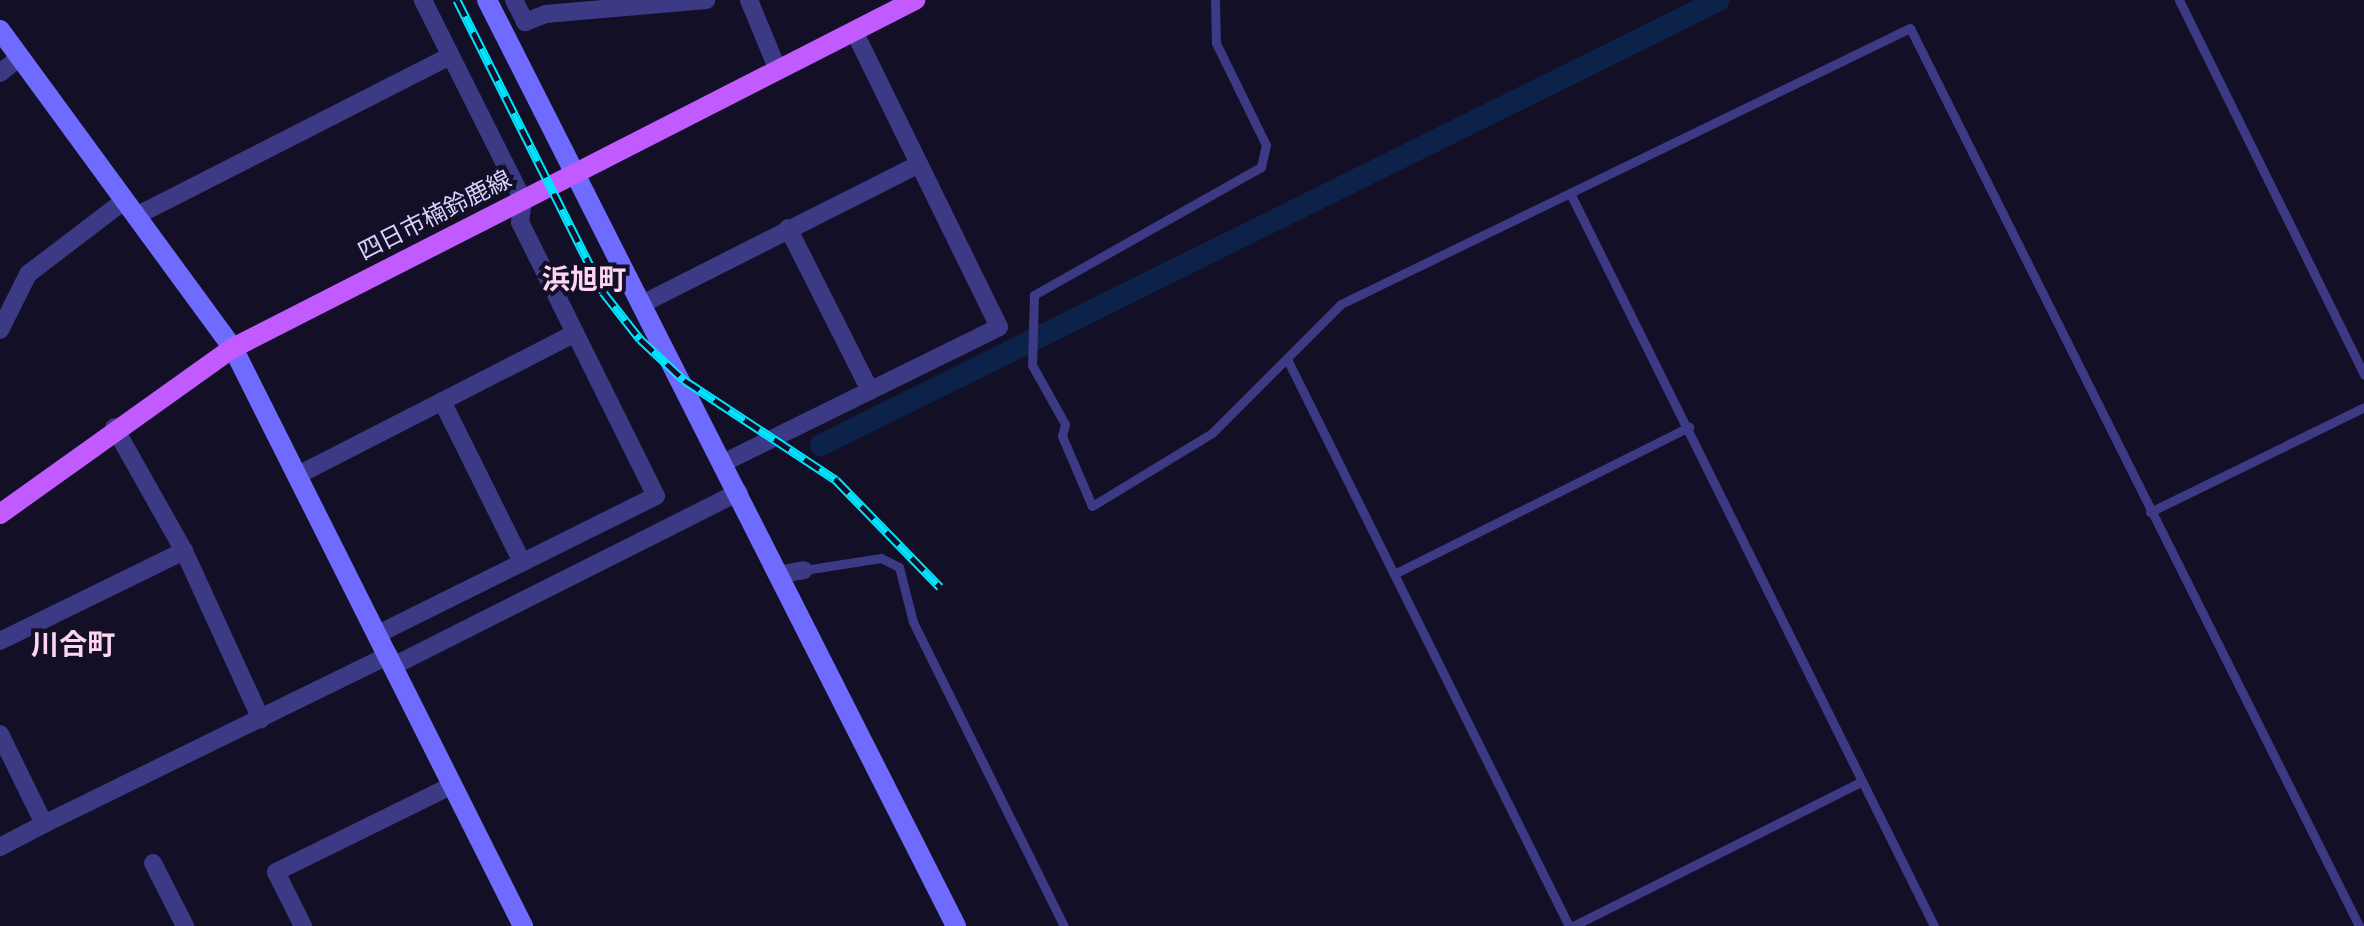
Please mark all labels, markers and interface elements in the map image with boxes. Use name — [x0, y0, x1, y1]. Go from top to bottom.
street label: 四日市楠鈴鹿線 — [354, 165, 516, 267]
district label: 浜旭町 — [542, 263, 626, 297]
district label: 川合町 — [31, 628, 115, 662]

